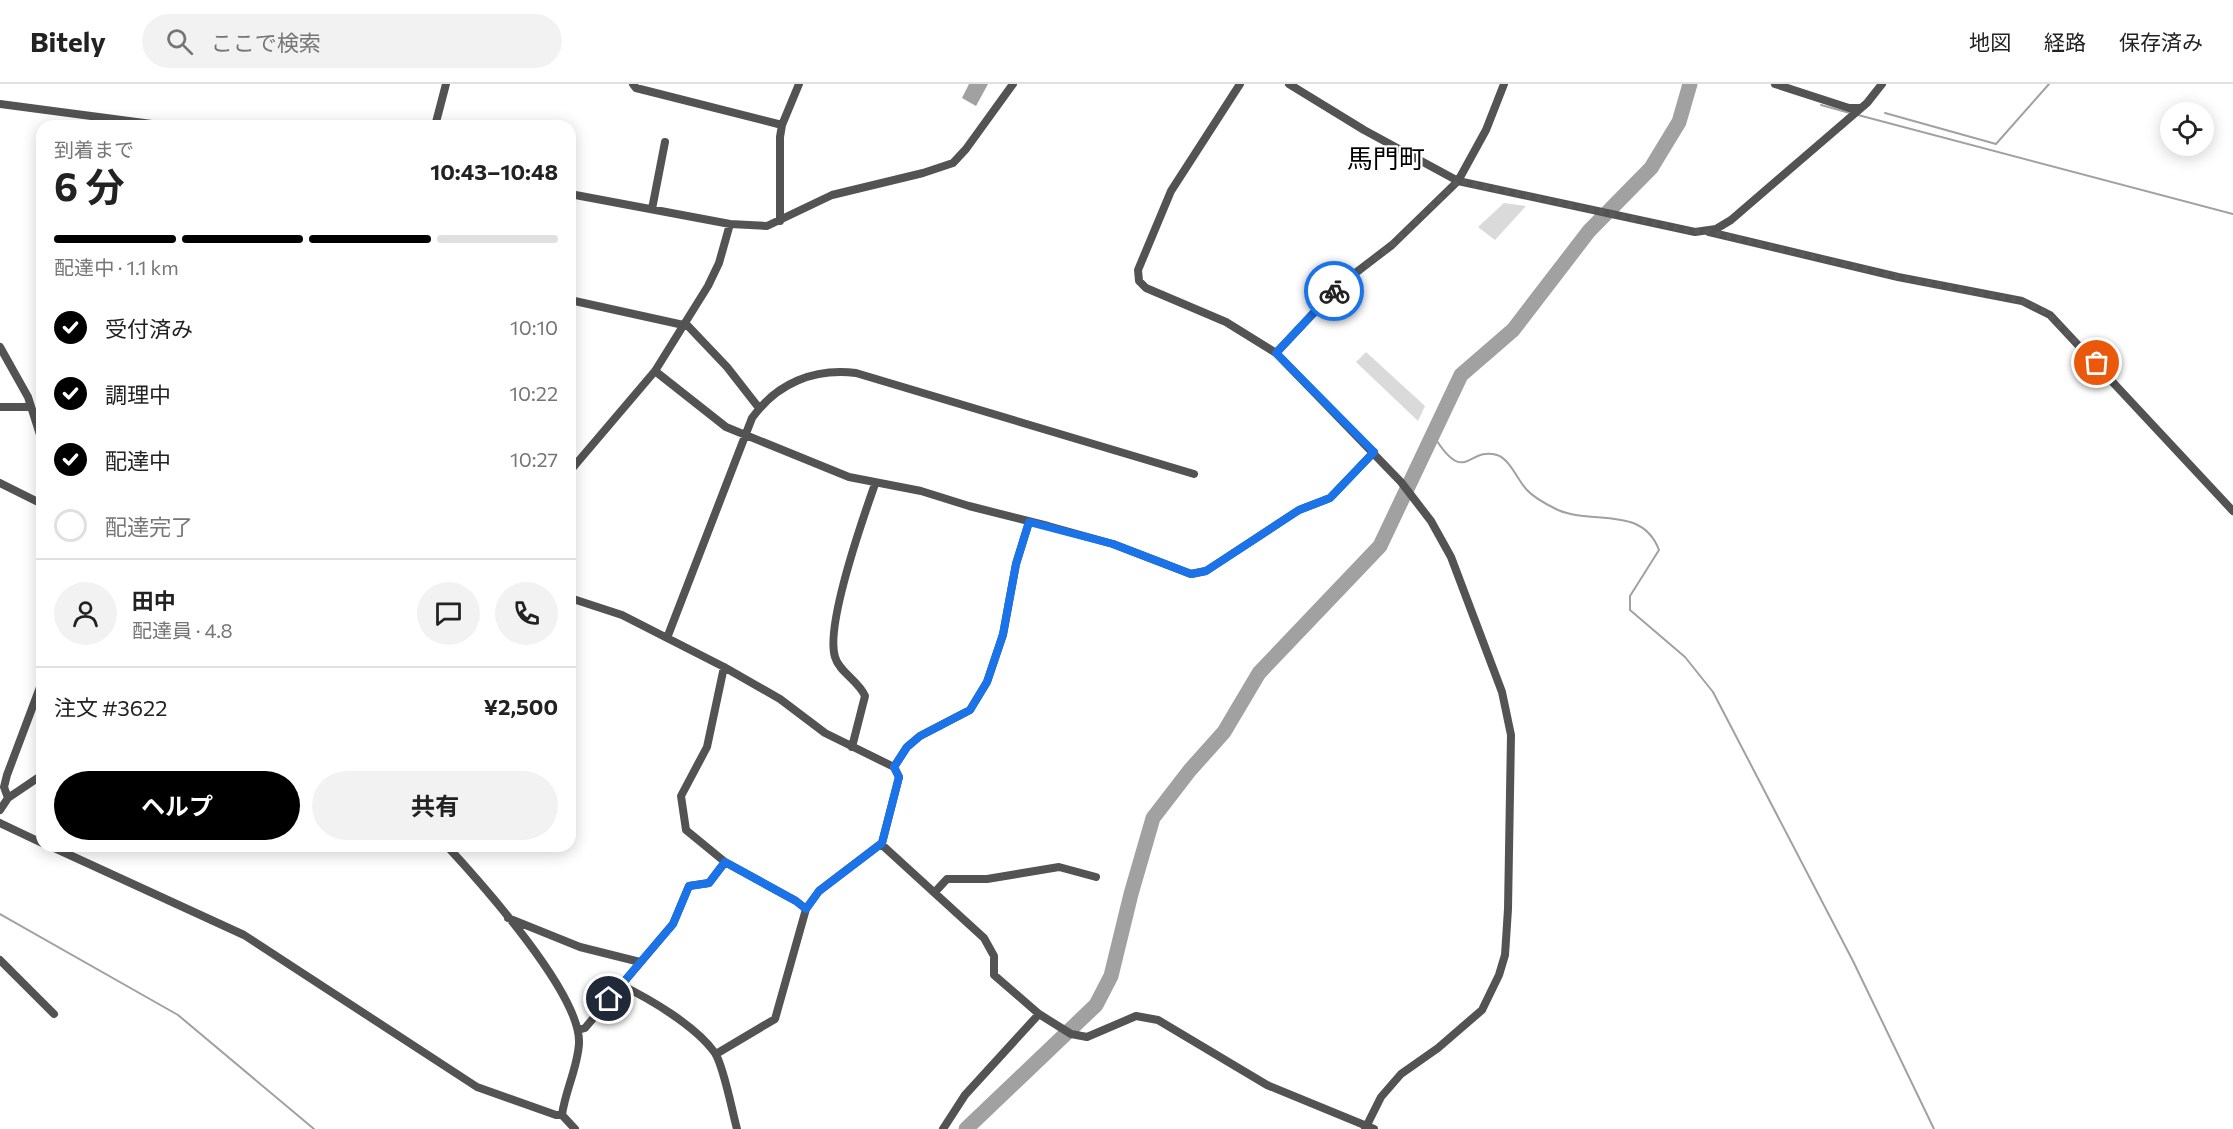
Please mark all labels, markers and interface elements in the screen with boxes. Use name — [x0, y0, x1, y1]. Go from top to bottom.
search box — [142, 14, 562, 68]
text: Bitely — [30, 24, 106, 58]
icon: search — [163, 25, 196, 58]
text: ここで検索 — [211, 29, 321, 56]
text: 地図 — [1969, 29, 2011, 54]
text: 経路 — [2044, 29, 2086, 54]
text: 保存済み — [2119, 29, 2203, 54]
map controls — [2160, 102, 2214, 156]
button: locate — [2160, 102, 2214, 156]
text: 到着まで — [54, 137, 134, 161]
district label: 馬門町 — [1347, 142, 1425, 173]
text: 10:43–10:48 — [430, 158, 558, 185]
text: 6 分 — [54, 161, 125, 209]
text: 配達中 · 1.1 km — [54, 255, 179, 279]
courier — [1304, 261, 1364, 321]
icon: bike — [1318, 275, 1351, 308]
icon: check — [54, 311, 87, 344]
text: 受付済み — [105, 315, 193, 342]
text: 10:10 — [510, 315, 558, 339]
pin — [2071, 337, 2122, 388]
icon: bag — [2080, 346, 2113, 379]
icon: check — [54, 377, 87, 410]
text: 調理中 — [105, 381, 171, 408]
text: 10:22 — [510, 381, 558, 405]
icon: check — [54, 443, 87, 476]
text: 配達中 — [105, 447, 171, 474]
text: 10:27 — [510, 447, 558, 471]
text: 配達完了 — [105, 513, 193, 540]
button: person — [54, 582, 117, 645]
button: chat — [417, 582, 480, 645]
button: phone — [495, 582, 558, 645]
text: 田中 — [132, 587, 176, 614]
text: 配達員 · 4.8 — [132, 618, 233, 642]
text: ¥2,500 — [484, 693, 558, 720]
text: 注文 #3622 — [54, 694, 167, 721]
button: ヘルプ — [54, 771, 300, 840]
button: 共有 — [312, 771, 558, 840]
pin — [583, 973, 634, 1024]
icon: home — [592, 982, 625, 1015]

